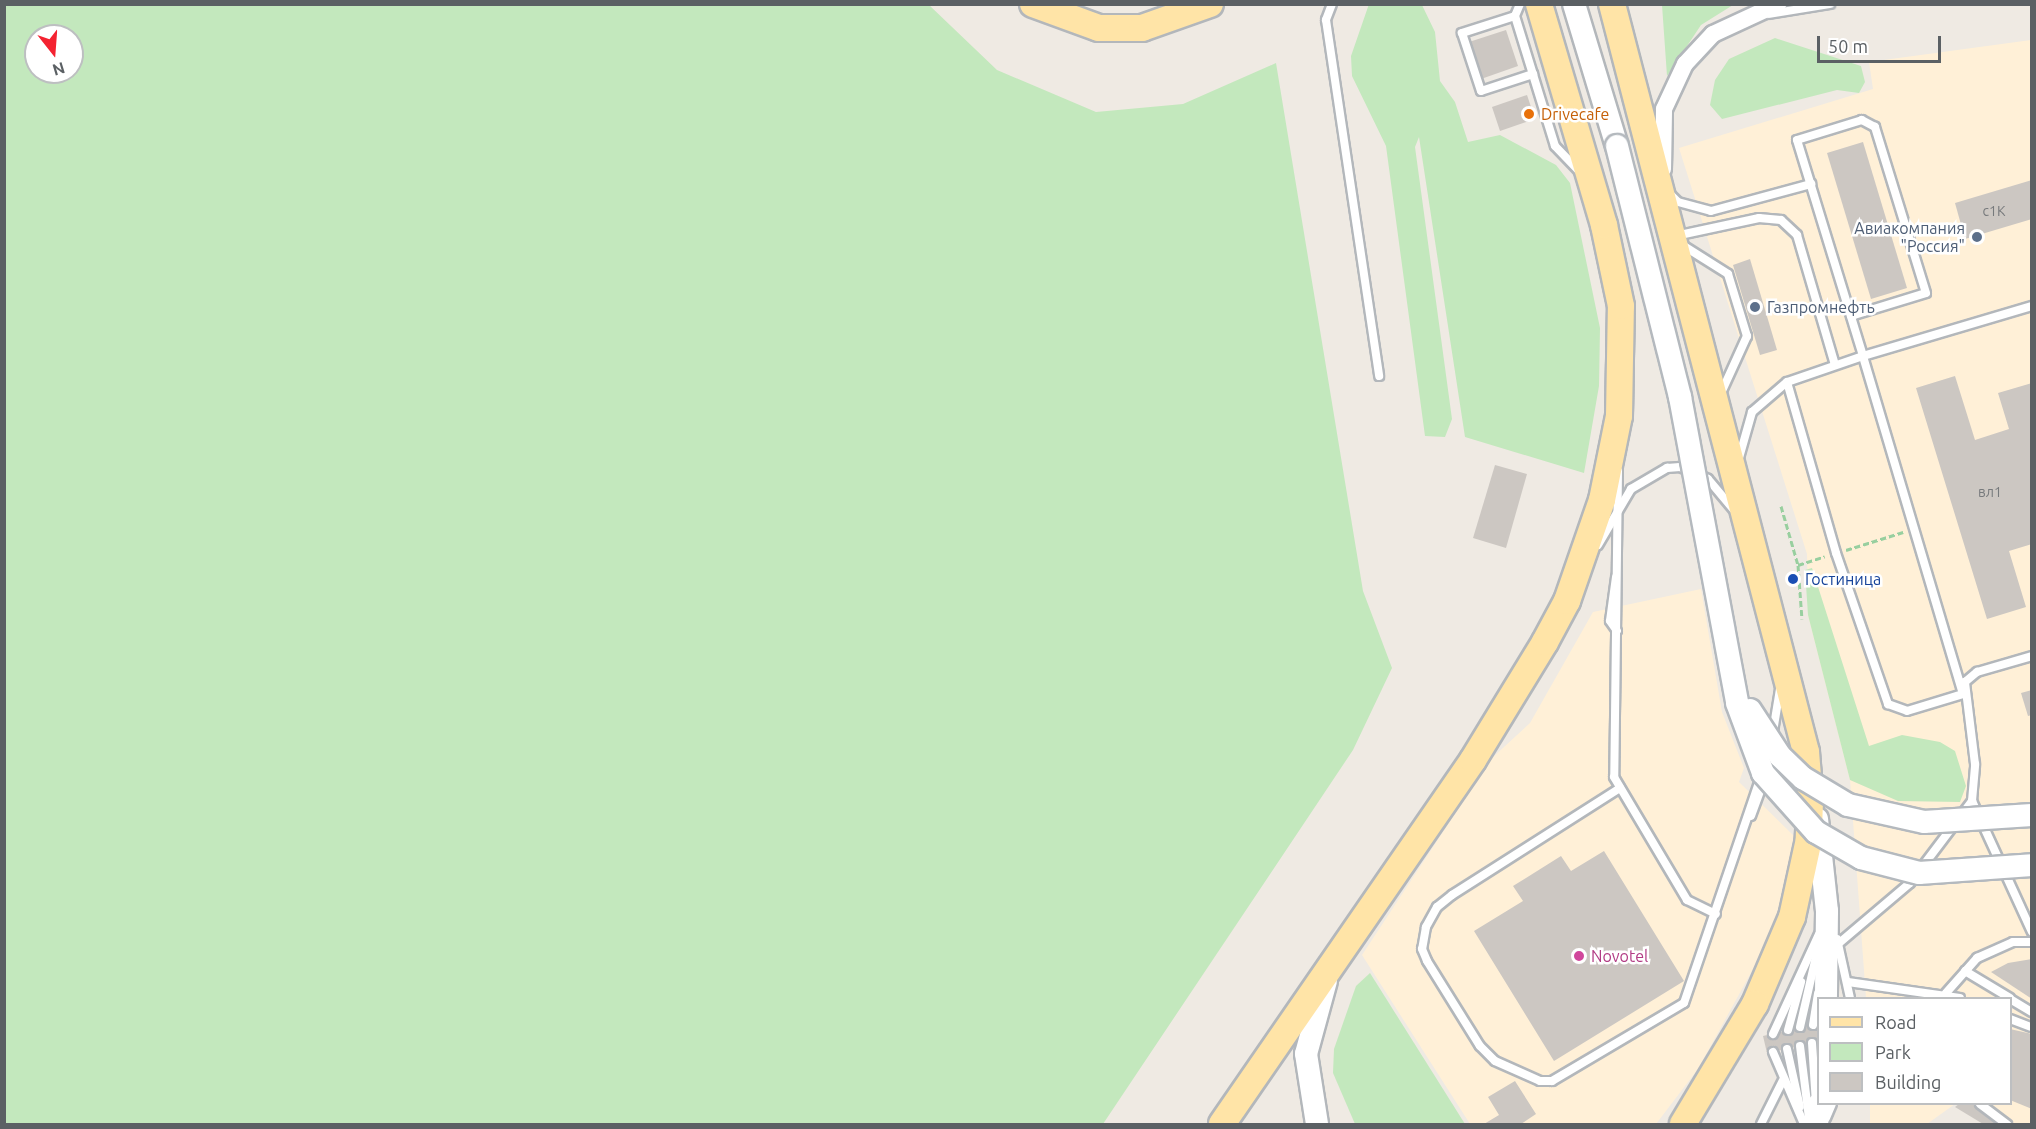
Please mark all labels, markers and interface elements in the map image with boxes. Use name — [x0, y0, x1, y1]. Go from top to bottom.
north arrow — [24, 24, 84, 84]
scale bar — [1820, 24, 1944, 62]
text: 50 m — [1828, 36, 1868, 56]
text: N — [50, 59, 67, 80]
place label: Drivecafe — [1541, 104, 1609, 124]
marker: Drivecafe — [1522, 107, 1536, 121]
house number: с1К — [1983, 203, 2005, 219]
place label: Авиакомпания "Россия" — [1854, 218, 1965, 256]
marker: Авиакомпания "Россия" — [1970, 230, 1984, 244]
place label: Газпромнефть — [1767, 297, 1875, 317]
marker: Газпромнефть — [1748, 300, 1762, 314]
house number: вл1 — [1978, 484, 2002, 500]
place label: Гостиница — [1805, 569, 1881, 589]
marker: Гостиница — [1786, 572, 1800, 586]
place label: Novotel — [1591, 946, 1648, 966]
marker: Novotel — [1572, 949, 1586, 963]
legend — [1817, 997, 2012, 1105]
text: Road — [1875, 1012, 1917, 1032]
text: Park — [1875, 1042, 1911, 1062]
text: Building — [1875, 1072, 1941, 1092]

